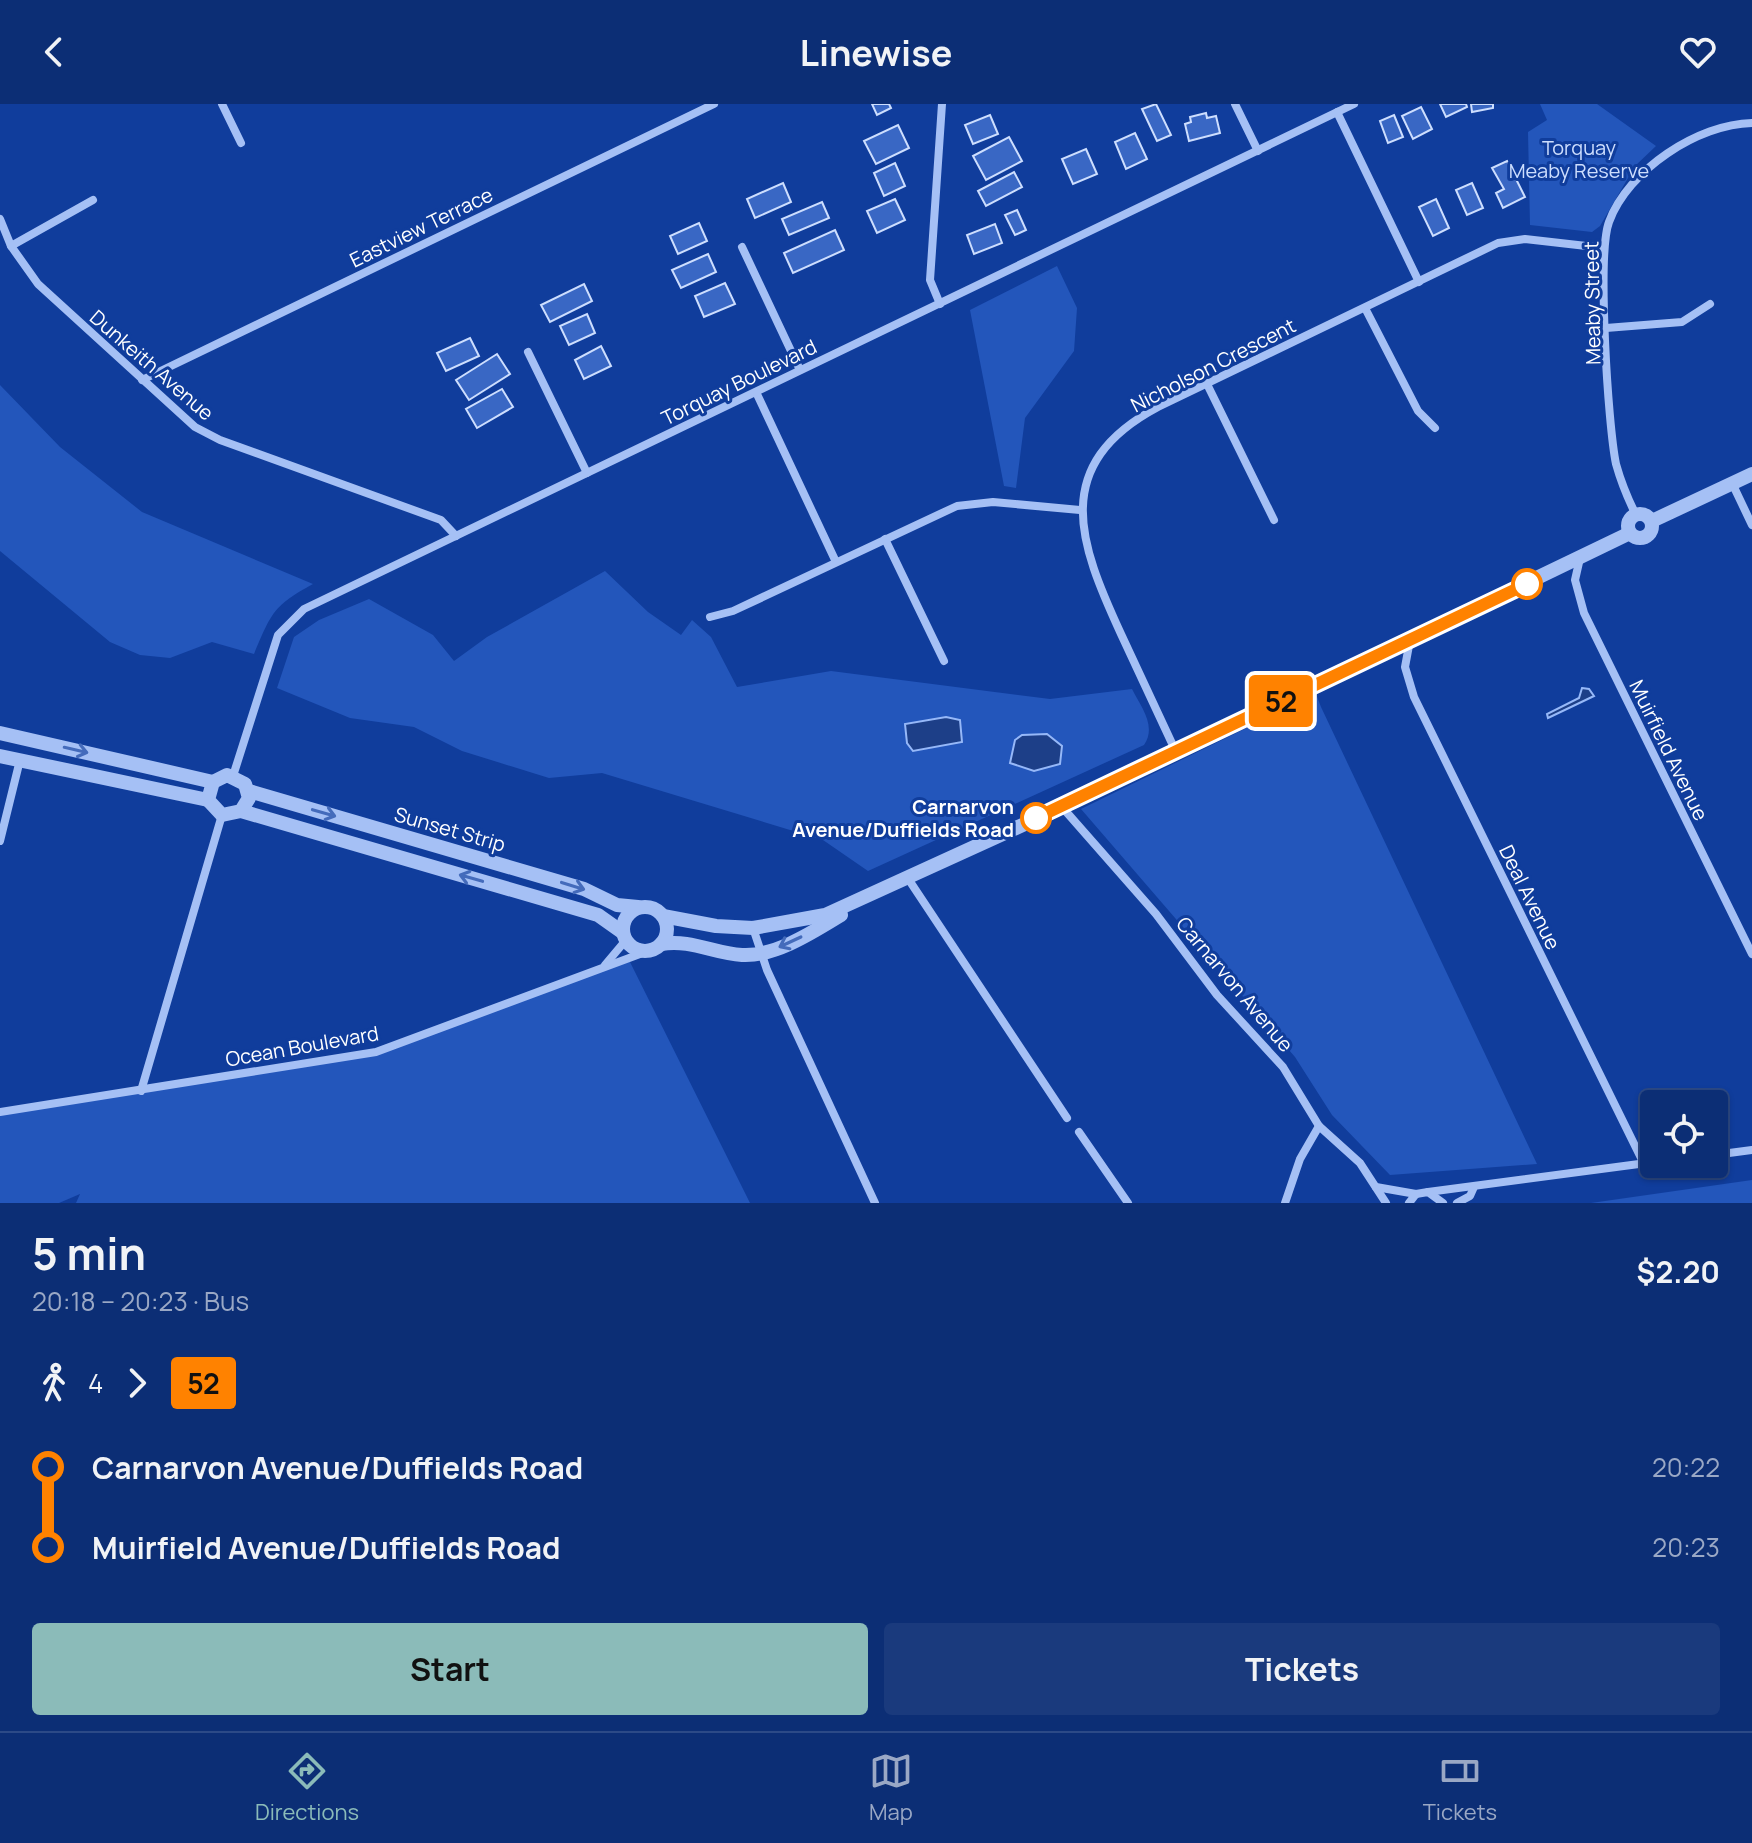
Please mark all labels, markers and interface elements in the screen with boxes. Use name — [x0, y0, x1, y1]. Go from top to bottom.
text: Linewise — [800, 28, 952, 77]
icon: back — [32, 30, 76, 74]
icon: heart — [1676, 30, 1720, 74]
park label: Torquay Meaby Reserve — [1509, 134, 1649, 184]
street label: Eastview Terrace — [345, 181, 497, 273]
street label: Meaby Street — [1577, 241, 1607, 365]
street label: Dunkeith Avenue — [84, 304, 220, 426]
street label: Nicholson Crescent — [1126, 312, 1300, 418]
street label: Torquay Boulevard — [657, 333, 821, 431]
unlabelled marker — [1512, 569, 1542, 599]
line badge: 52 — [1245, 675, 1317, 727]
street label: Muirfield Avenue — [1623, 675, 1715, 825]
text: 52 — [1265, 682, 1297, 720]
one-way arrow — [63, 743, 88, 758]
place label: Carnarvon Avenue/Duffields Road — [792, 793, 1014, 843]
street label: Sunset Strip — [391, 800, 509, 858]
marker: Carnarvon Avenue/Duffields Road — [1021, 803, 1051, 833]
one-way arrow — [310, 806, 336, 821]
street label: Deal Avenue — [1493, 840, 1567, 954]
one-way arrow — [459, 870, 485, 885]
one-way arrow — [560, 879, 586, 894]
street label: Carnarvon Avenue — [1170, 911, 1300, 1057]
one-way arrow — [778, 935, 802, 950]
street label: Ocean Boulevard — [223, 1019, 381, 1073]
map controls — [1640, 1090, 1728, 1178]
button: locate — [1640, 1090, 1728, 1178]
text: 5 min — [32, 1223, 146, 1283]
text: $2.20 — [1637, 1251, 1720, 1292]
text: 20:18 – 20:23 · Bus — [32, 1283, 249, 1319]
icon: walk — [32, 1361, 76, 1405]
icon: forward — [115, 1361, 159, 1405]
text: 52 — [187, 1364, 220, 1402]
text: 4 — [88, 1365, 103, 1401]
text: Carnarvon Avenue/Duffields Road — [92, 1447, 583, 1488]
text: 20:22 — [1652, 1449, 1720, 1485]
text: Muirfield Avenue/Duffields Road — [92, 1527, 561, 1568]
text: 20:23 — [1652, 1529, 1720, 1565]
button: Start — [32, 1623, 868, 1715]
button: Tickets — [884, 1623, 1720, 1715]
tab: Directions — [255, 1749, 359, 1827]
tab: Map — [869, 1749, 913, 1827]
tab: Tickets — [1423, 1749, 1497, 1827]

